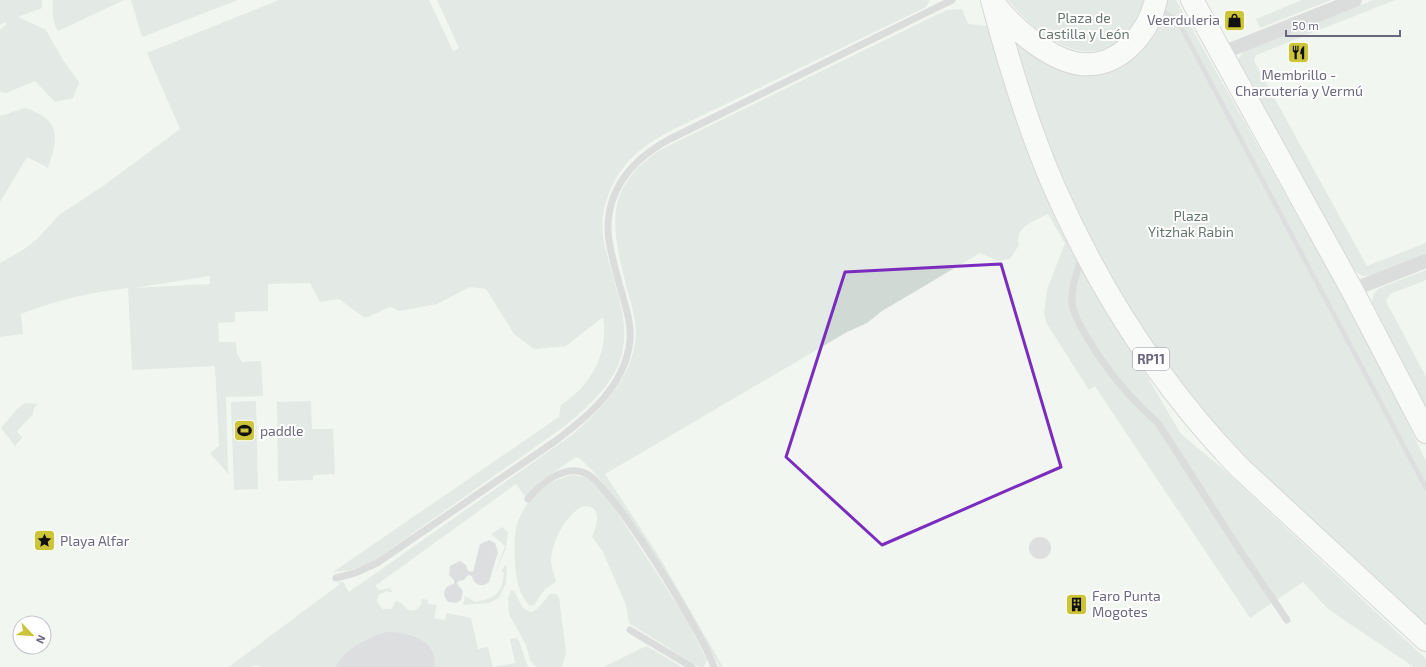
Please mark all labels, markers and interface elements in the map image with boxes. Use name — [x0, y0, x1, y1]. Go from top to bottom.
shop icon: Veerduleria — [1222, 7, 1248, 33]
park label: Plaza de Castilla y León — [1038, 9, 1130, 42]
place label: Veerduleria — [1147, 11, 1220, 28]
scale bar — [1286, 12, 1400, 38]
text: 50 m — [1292, 18, 1319, 32]
restaurant icon: Membrillo - Charcutería y Vermú — [1286, 40, 1312, 66]
place label: Membrillo - Charcutería y Vermú — [1235, 66, 1363, 99]
park label: Plaza Yitzhak Rabin — [1148, 207, 1234, 240]
road number: RP11 — [1133, 348, 1169, 370]
sports icon: paddle — [231, 418, 257, 444]
place label: paddle — [260, 422, 304, 439]
place icon: Playa Alfar — [32, 528, 58, 554]
place label: Playa Alfar — [60, 532, 130, 549]
place label: Faro Punta Mogotes — [1092, 587, 1161, 620]
building icon: Faro Punta Mogotes — [1063, 591, 1089, 617]
north arrow — [12, 615, 52, 655]
text: N — [34, 633, 49, 646]

